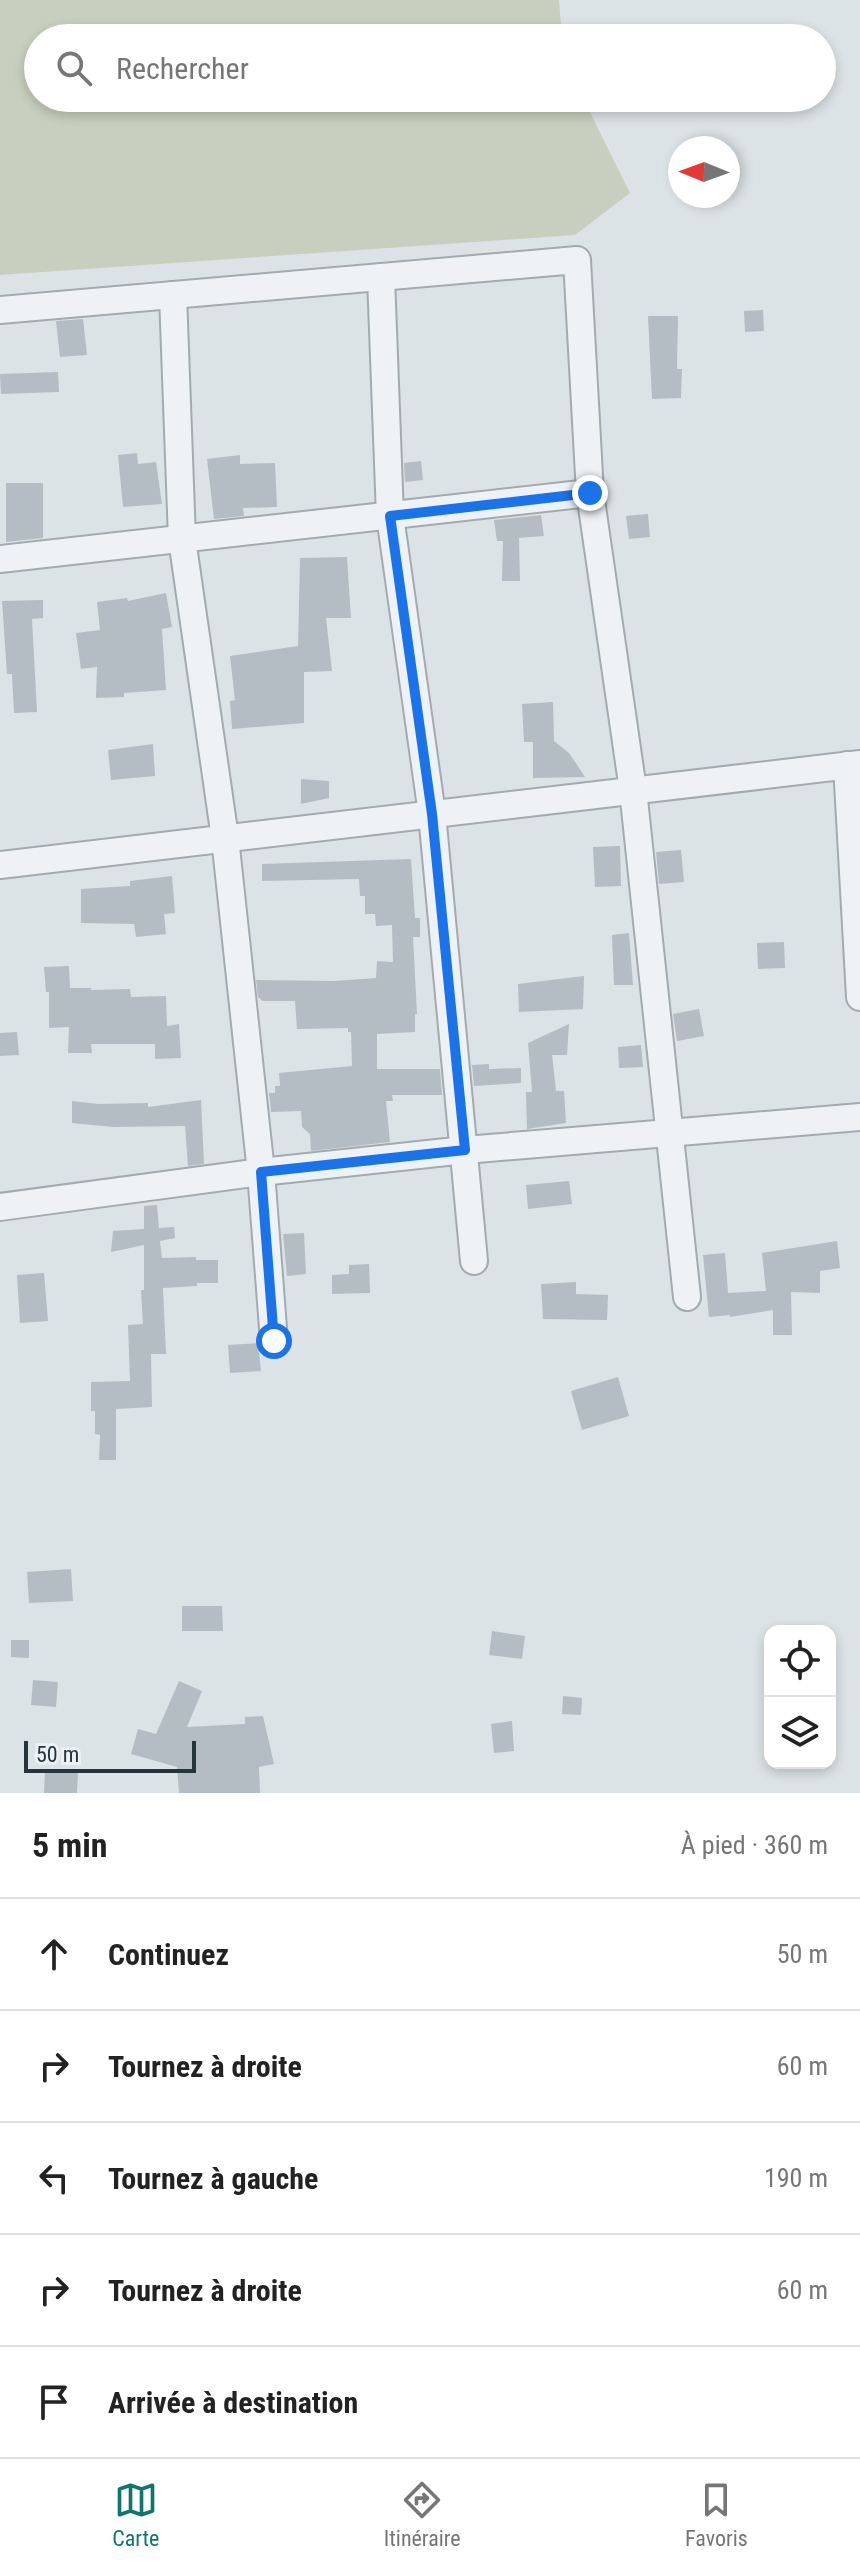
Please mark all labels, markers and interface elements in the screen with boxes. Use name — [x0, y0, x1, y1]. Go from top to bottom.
search box — [24, 24, 836, 112]
icon: search — [52, 46, 96, 90]
text: Rechercher — [116, 51, 249, 86]
north arrow — [668, 136, 740, 208]
route end — [572, 475, 608, 511]
route start — [256, 1323, 292, 1359]
map controls — [764, 1625, 836, 1769]
button: locate — [764, 1625, 836, 1697]
button: layers — [764, 1697, 836, 1769]
scale bar — [24, 1737, 196, 1773]
text: 50 m — [36, 1742, 79, 1767]
text: 5 min — [32, 1825, 108, 1865]
text: À pied · 360 m — [681, 1830, 828, 1860]
icon: ahead — [32, 1932, 76, 1976]
text: Continuez — [108, 1937, 229, 1972]
text: 50 m — [777, 1939, 828, 1969]
icon: right — [32, 2044, 76, 2088]
text: Tournez à droite — [108, 2049, 302, 2084]
text: 60 m — [777, 2051, 828, 2081]
icon: left — [32, 2156, 76, 2200]
text: Tournez à gauche — [108, 2161, 318, 2196]
text: 190 m — [764, 2163, 828, 2193]
icon: right — [32, 2268, 76, 2312]
text: Tournez à droite — [108, 2273, 302, 2308]
text: 60 m — [777, 2275, 828, 2305]
icon: arrive — [32, 2380, 76, 2424]
text: Arrivée à destination — [108, 2385, 358, 2420]
tab: Carte — [112, 2478, 159, 2551]
tab: Itinéraire — [384, 2478, 461, 2551]
tab: Favoris — [685, 2478, 748, 2551]

